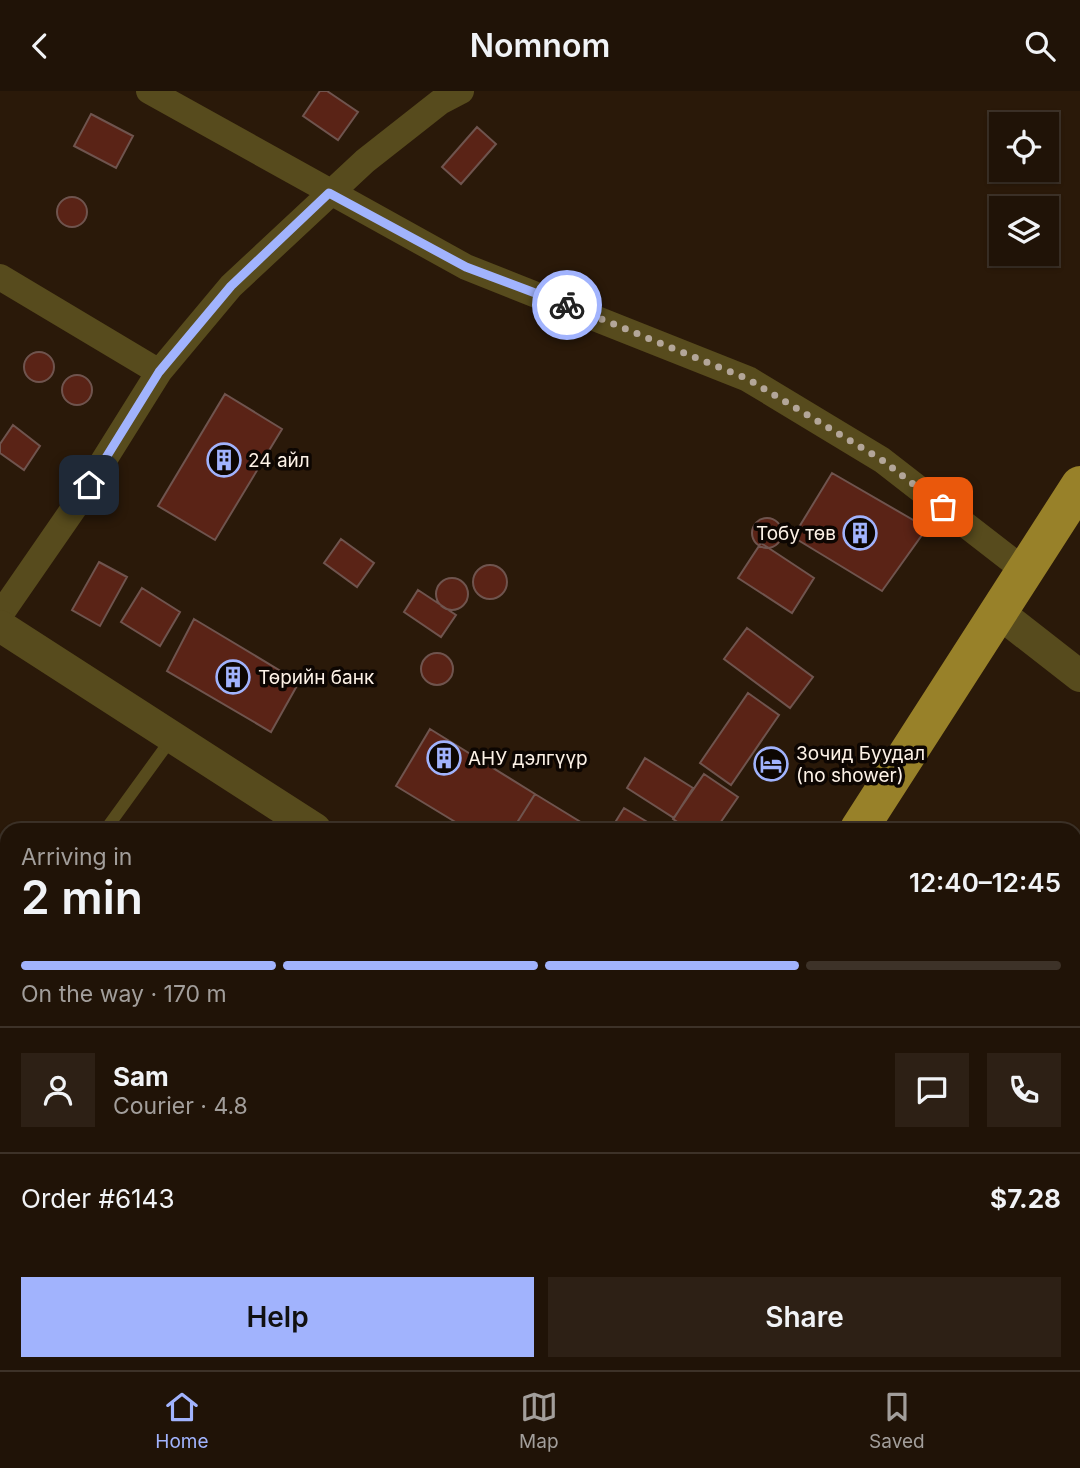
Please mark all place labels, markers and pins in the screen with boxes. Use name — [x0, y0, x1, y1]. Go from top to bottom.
building icon: 24 айл — [205, 441, 243, 479]
place label: 24 айл — [248, 449, 310, 472]
pin — [59, 455, 119, 515]
pin — [913, 477, 973, 537]
building icon: Тобу төв — [841, 514, 879, 552]
place label: Тобу төв — [756, 522, 836, 545]
building icon: Төрийн банк — [214, 658, 252, 696]
place label: Төрийн банк — [258, 666, 375, 689]
building icon: АНУ дэлгүүр — [425, 739, 463, 777]
place label: Зочид Буудал (no shower) — [796, 742, 925, 787]
hotel icon: Зочид Буудал (no shower) — [752, 745, 790, 783]
place label: АНУ дэлгүүр — [468, 747, 588, 770]

